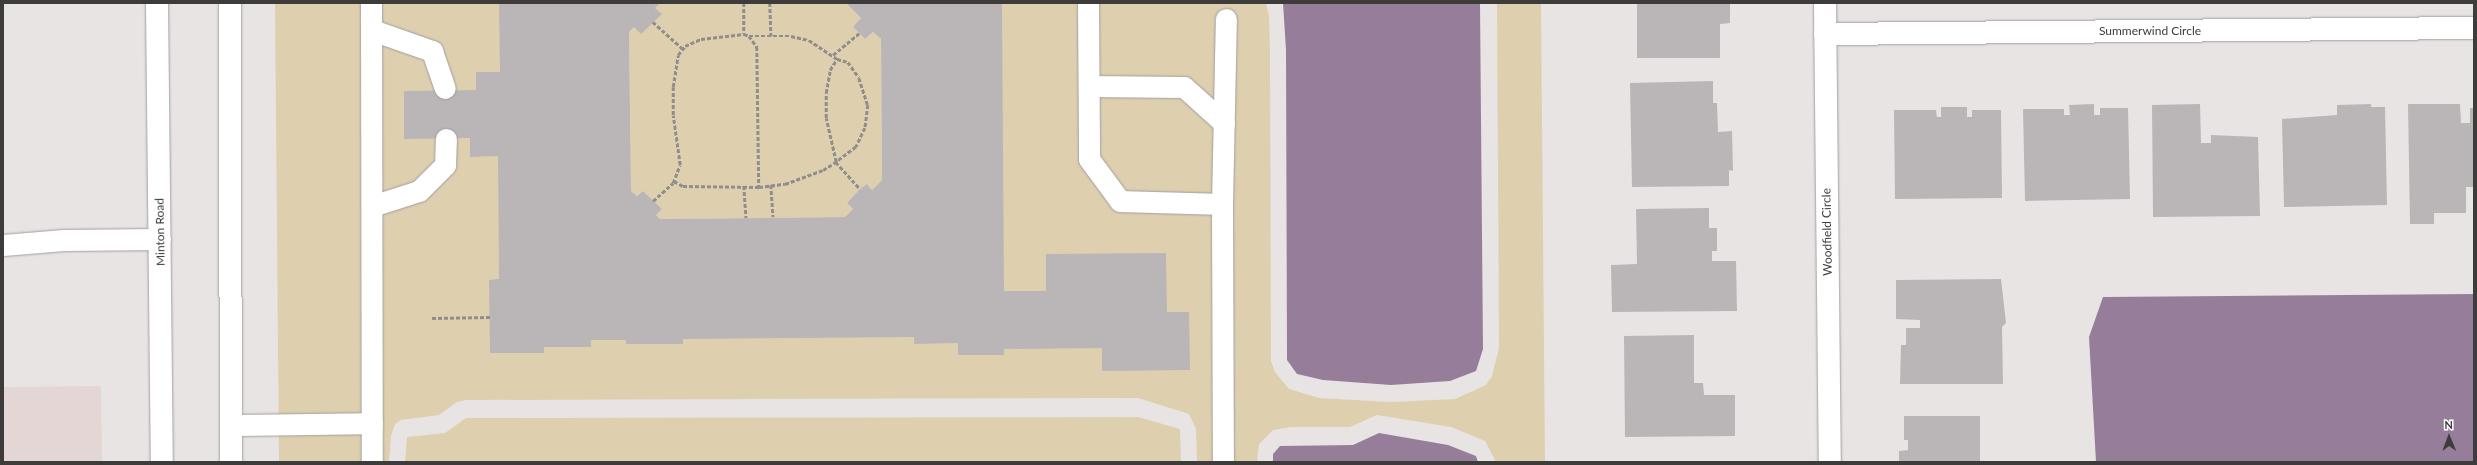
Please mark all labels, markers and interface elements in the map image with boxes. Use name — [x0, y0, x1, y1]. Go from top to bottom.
street label: Summerwind Circle — [2099, 24, 2201, 38]
street label: Woodfield Circle — [1819, 188, 1835, 276]
street label: Minton Road — [152, 198, 168, 266]
north arrow — [2429, 417, 2469, 457]
text: N — [2444, 418, 2453, 431]

